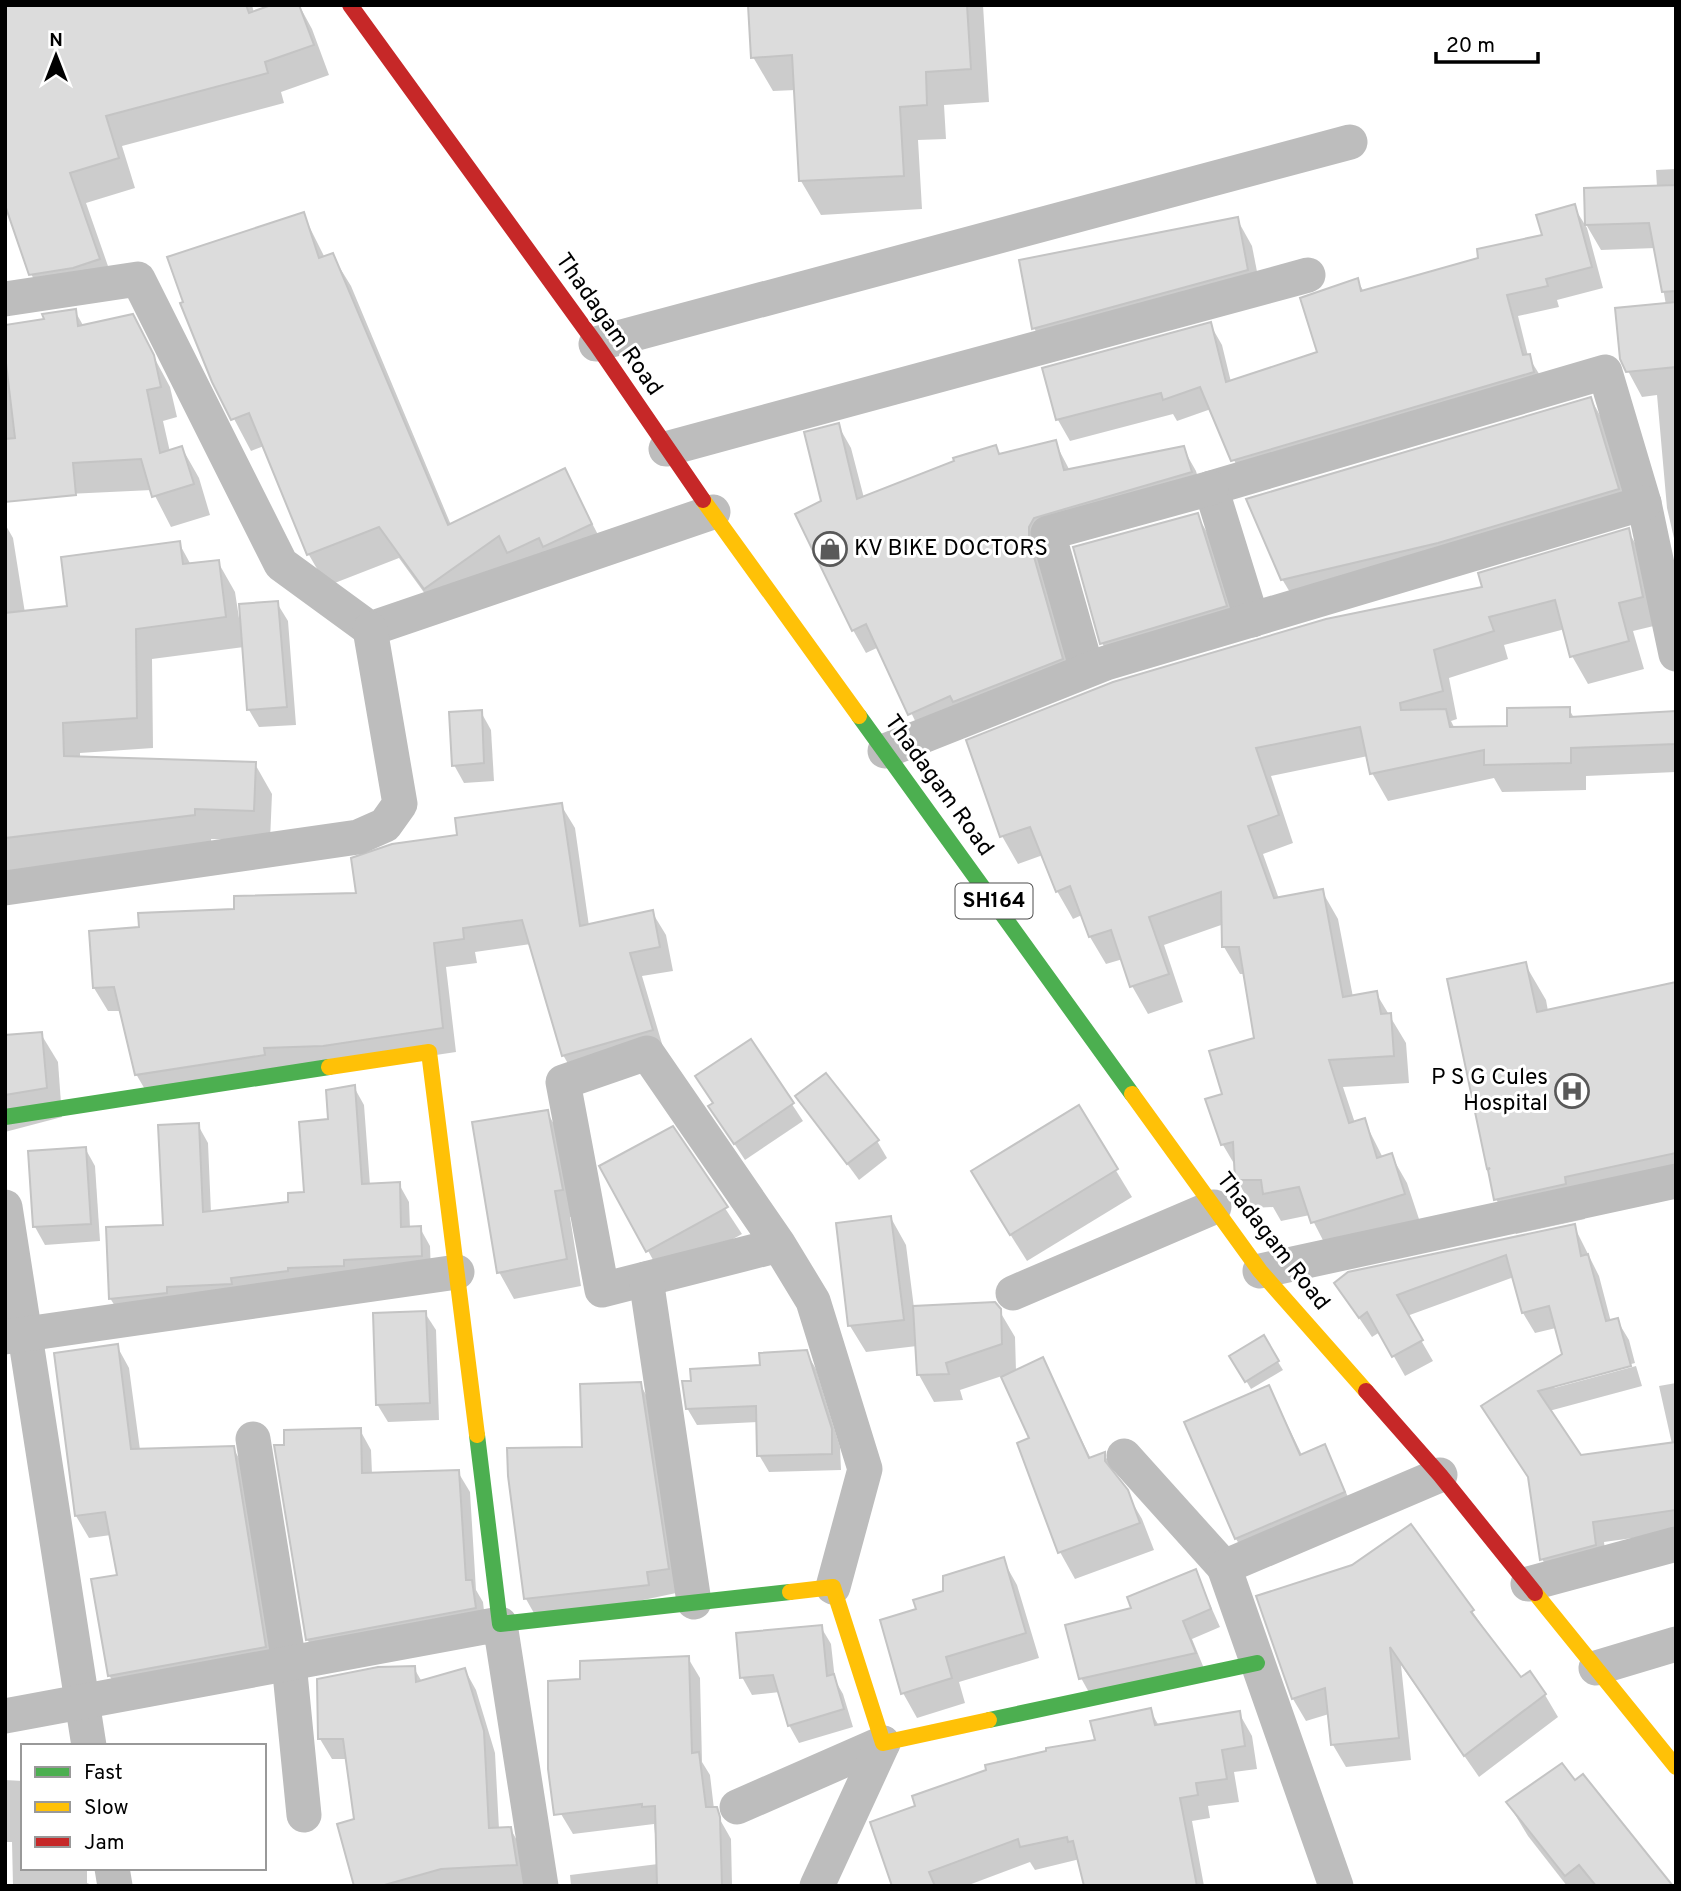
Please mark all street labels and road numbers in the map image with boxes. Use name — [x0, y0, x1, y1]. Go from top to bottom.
street label: Thadagam Road — [548, 248, 668, 402]
street label: Thadagam Road — [877, 710, 999, 862]
road number: SH164 — [956, 884, 1032, 918]
street label: Thadagam Road — [1209, 1167, 1335, 1317]

